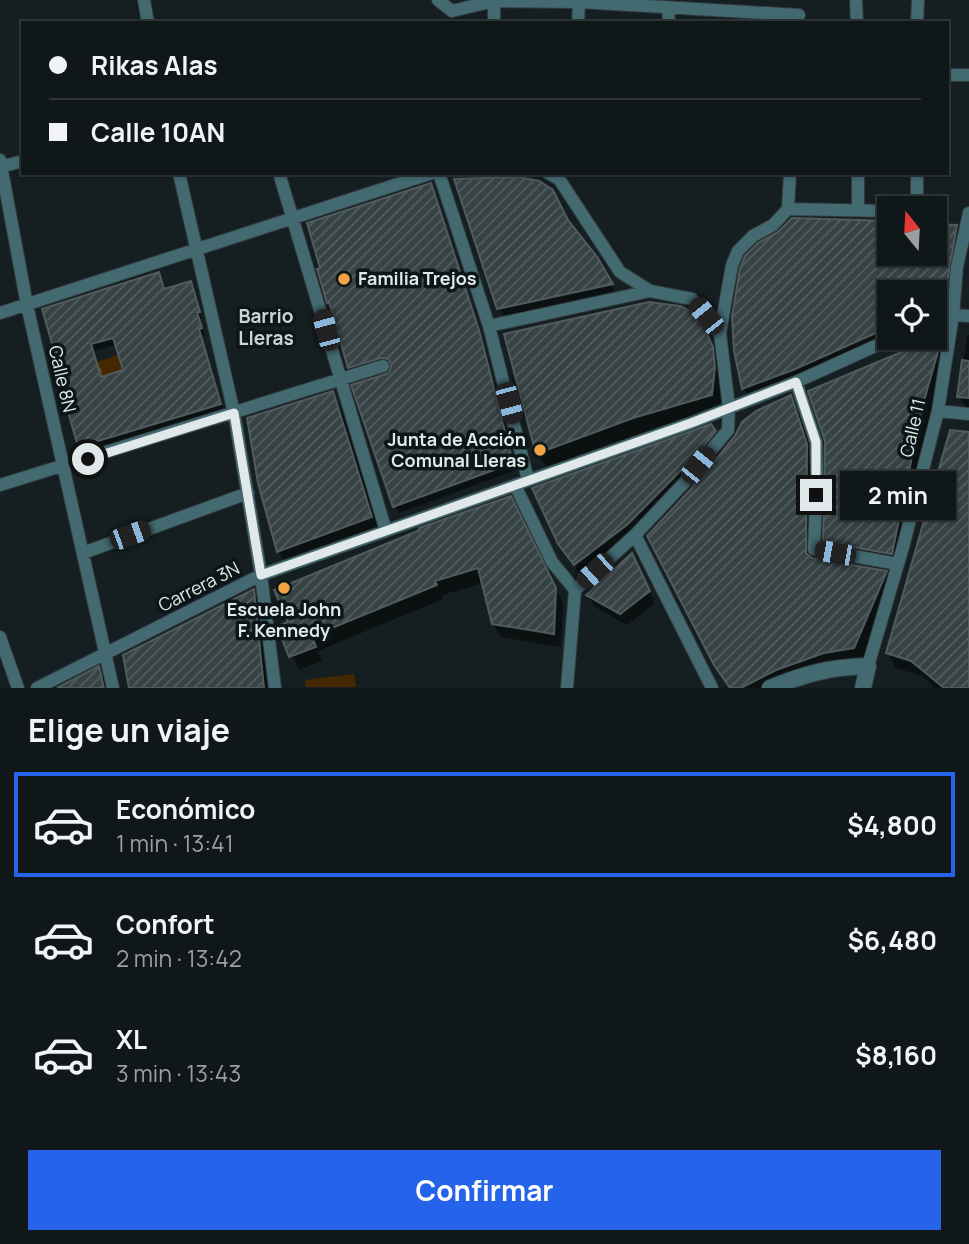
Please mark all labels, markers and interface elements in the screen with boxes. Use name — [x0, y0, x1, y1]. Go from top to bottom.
text: Rikas Alas — [91, 47, 217, 83]
text: Calle 10AN — [91, 114, 225, 150]
north arrow — [877, 196, 947, 266]
map controls — [877, 196, 947, 350]
place label: Familia Trejos — [358, 266, 477, 290]
marker: Familia Trejos — [336, 271, 352, 287]
button: locate — [877, 280, 947, 350]
car — [685, 293, 728, 339]
district label: Barrio Lleras — [238, 303, 294, 351]
car — [311, 307, 342, 353]
street label: Calle 8N — [44, 343, 82, 415]
car — [494, 380, 525, 426]
street label: Calle 11 — [894, 396, 930, 459]
place label: Junta de Acción Comunal Lleras — [387, 427, 526, 472]
marker: Junta de Acción Comunal Lleras — [532, 442, 548, 458]
car — [677, 442, 720, 488]
route start — [72, 443, 104, 475]
callout: 2 min — [840, 470, 956, 520]
route end — [800, 479, 832, 511]
text: 2 min — [868, 479, 928, 511]
car — [107, 518, 154, 552]
car — [813, 539, 858, 567]
car — [573, 549, 618, 593]
street label: Carrera 3N — [154, 555, 243, 617]
marker: Escuela John F. Kennedy — [276, 580, 292, 596]
place label: Escuela John F. Kennedy — [227, 597, 341, 642]
text: Elige un viaje — [28, 708, 230, 752]
text: Económico — [116, 791, 255, 827]
icon: car — [32, 793, 95, 856]
text: $4,800 — [847, 807, 937, 843]
text: 1 min · 13:41 — [116, 827, 234, 859]
text: Confort — [116, 906, 215, 942]
icon: car — [32, 908, 95, 971]
text: $6,480 — [848, 922, 937, 958]
text: 2 min · 13:42 — [116, 942, 242, 974]
text: XL — [116, 1021, 147, 1057]
icon: car — [32, 1023, 95, 1086]
text: $8,160 — [855, 1037, 937, 1073]
text: 3 min · 13:43 — [116, 1057, 241, 1089]
button: Confirmar — [28, 1150, 941, 1230]

